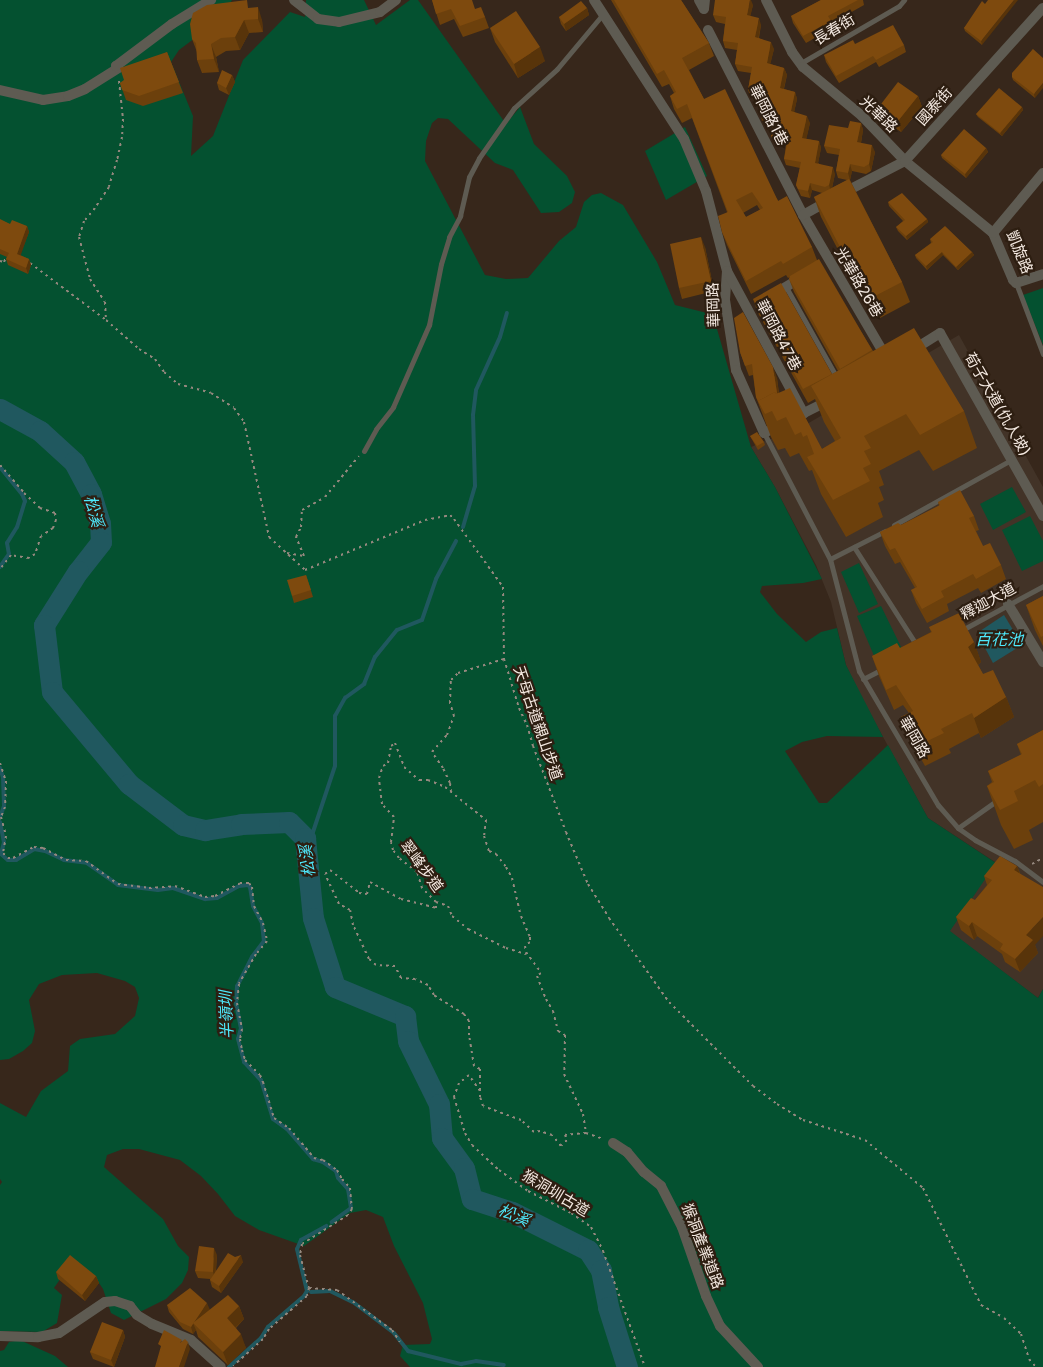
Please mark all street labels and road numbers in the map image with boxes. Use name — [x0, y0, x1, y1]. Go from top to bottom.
street label: 長春街 — [810, 10, 858, 48]
street label: 華岡路1巷 — [746, 81, 792, 149]
street label: 國泰街 — [912, 83, 956, 129]
street label: 光華路 — [857, 92, 901, 136]
street label: 凱旋路 — [1003, 228, 1037, 276]
street label: 光華路26巷 — [831, 244, 887, 320]
street label: 華岡路 — [703, 282, 723, 328]
street label: 華岡路47巷 — [753, 296, 805, 374]
street label: 荀子大道(仇人坡) — [961, 349, 1035, 459]
street label: 釋迦大道 — [957, 579, 1019, 623]
street label: 天母古道親山步道 — [510, 663, 566, 783]
street label: 華岡路 — [896, 713, 934, 761]
street label: 翠峰步道 — [397, 837, 447, 895]
street label: 猴洞圳古道 — [519, 1166, 593, 1220]
street label: 猴洞產業道路 — [678, 1201, 728, 1291]

